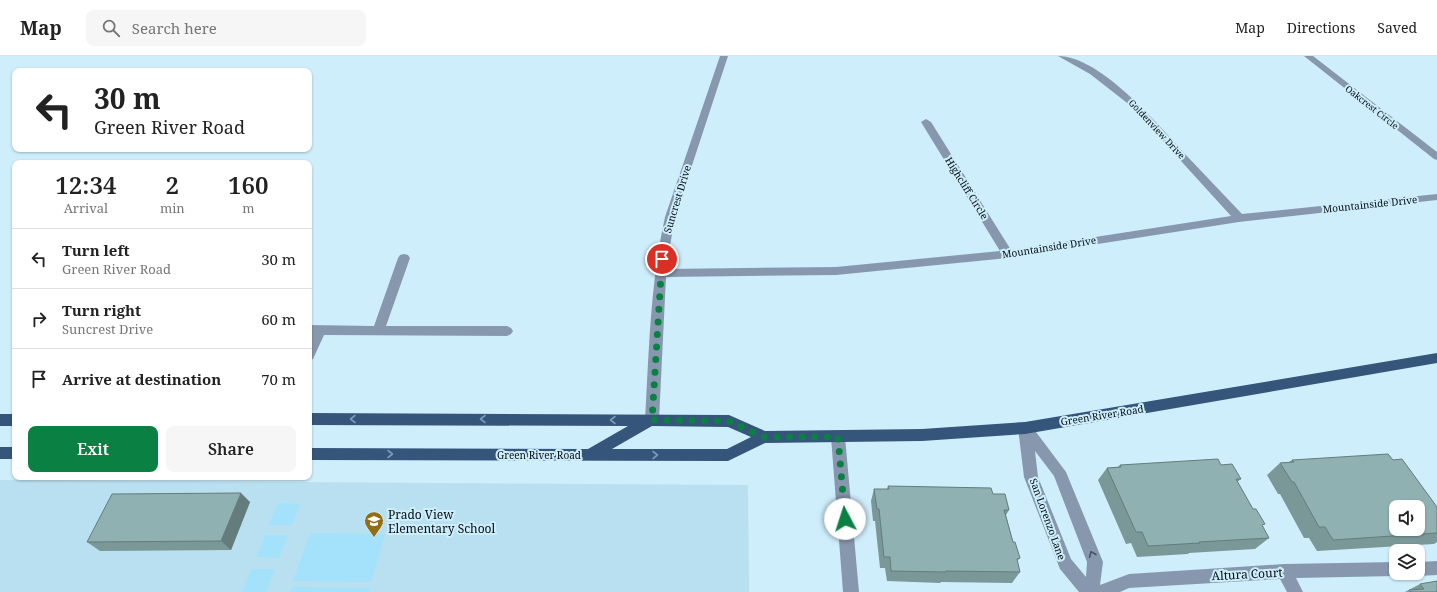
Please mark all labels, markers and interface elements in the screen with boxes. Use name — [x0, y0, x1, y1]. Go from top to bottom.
search box — [86, 10, 366, 46]
text: Map — [20, 15, 62, 41]
icon: search — [100, 17, 122, 39]
text: Search here — [132, 18, 217, 38]
text: Map — [1235, 18, 1265, 37]
text: Directions — [1287, 18, 1355, 37]
text: Saved — [1377, 18, 1417, 37]
text: 30 m — [94, 79, 161, 117]
street label: Oakcrest Circle — [1343, 82, 1402, 132]
icon: left — [28, 84, 80, 136]
street label: Goldenview Drive — [1126, 96, 1188, 162]
text: Green River Road — [94, 115, 245, 139]
street label: Highcliff Circle — [942, 154, 992, 222]
street label: Suncrest Drive — [660, 163, 694, 235]
text: 12:34 — [55, 168, 117, 201]
text: 2 — [166, 168, 179, 201]
text: 160 — [228, 168, 269, 201]
street label: Mountainside Drive — [1322, 192, 1418, 216]
text: Arrival — [64, 199, 108, 217]
text: min — [160, 199, 185, 217]
text: m — [242, 199, 254, 217]
street label: Mountainside Drive — [1001, 233, 1097, 261]
text: Turn left — [62, 240, 130, 260]
pin — [645, 242, 679, 276]
icon: left — [28, 248, 50, 270]
icon: arrive — [651, 248, 673, 270]
text: 30 m — [261, 249, 296, 269]
text: Green River Road — [62, 260, 171, 278]
text: Turn right — [62, 300, 141, 320]
icon: right — [28, 308, 50, 330]
text: 60 m — [261, 309, 296, 329]
text: Suncrest Drive — [62, 320, 153, 338]
icon: arrive — [28, 368, 50, 390]
text: Arrive at destination — [62, 369, 221, 389]
text: 70 m — [261, 369, 296, 389]
street label: Green River Road — [1059, 402, 1145, 428]
one-way arrow — [350, 415, 356, 423]
one-way arrow — [480, 415, 486, 423]
one-way arrow — [610, 416, 616, 424]
button: Exit — [28, 426, 158, 472]
button: Share — [166, 426, 296, 472]
street label: Green River Road — [497, 448, 581, 462]
one-way arrow — [387, 450, 393, 458]
one-way arrow — [652, 451, 658, 459]
street label: San Lorenzo Lane — [1027, 476, 1069, 562]
position arrow — [824, 498, 866, 540]
map controls — [1389, 500, 1425, 580]
button: sound — [1389, 500, 1425, 536]
place label: Prado View Elementary School — [388, 506, 496, 537]
school or university icon: Prado View Elementary School — [363, 510, 385, 538]
button: layers — [1389, 544, 1425, 580]
one-way arrow — [1089, 550, 1097, 558]
street label: Altura Court — [1211, 564, 1283, 584]

